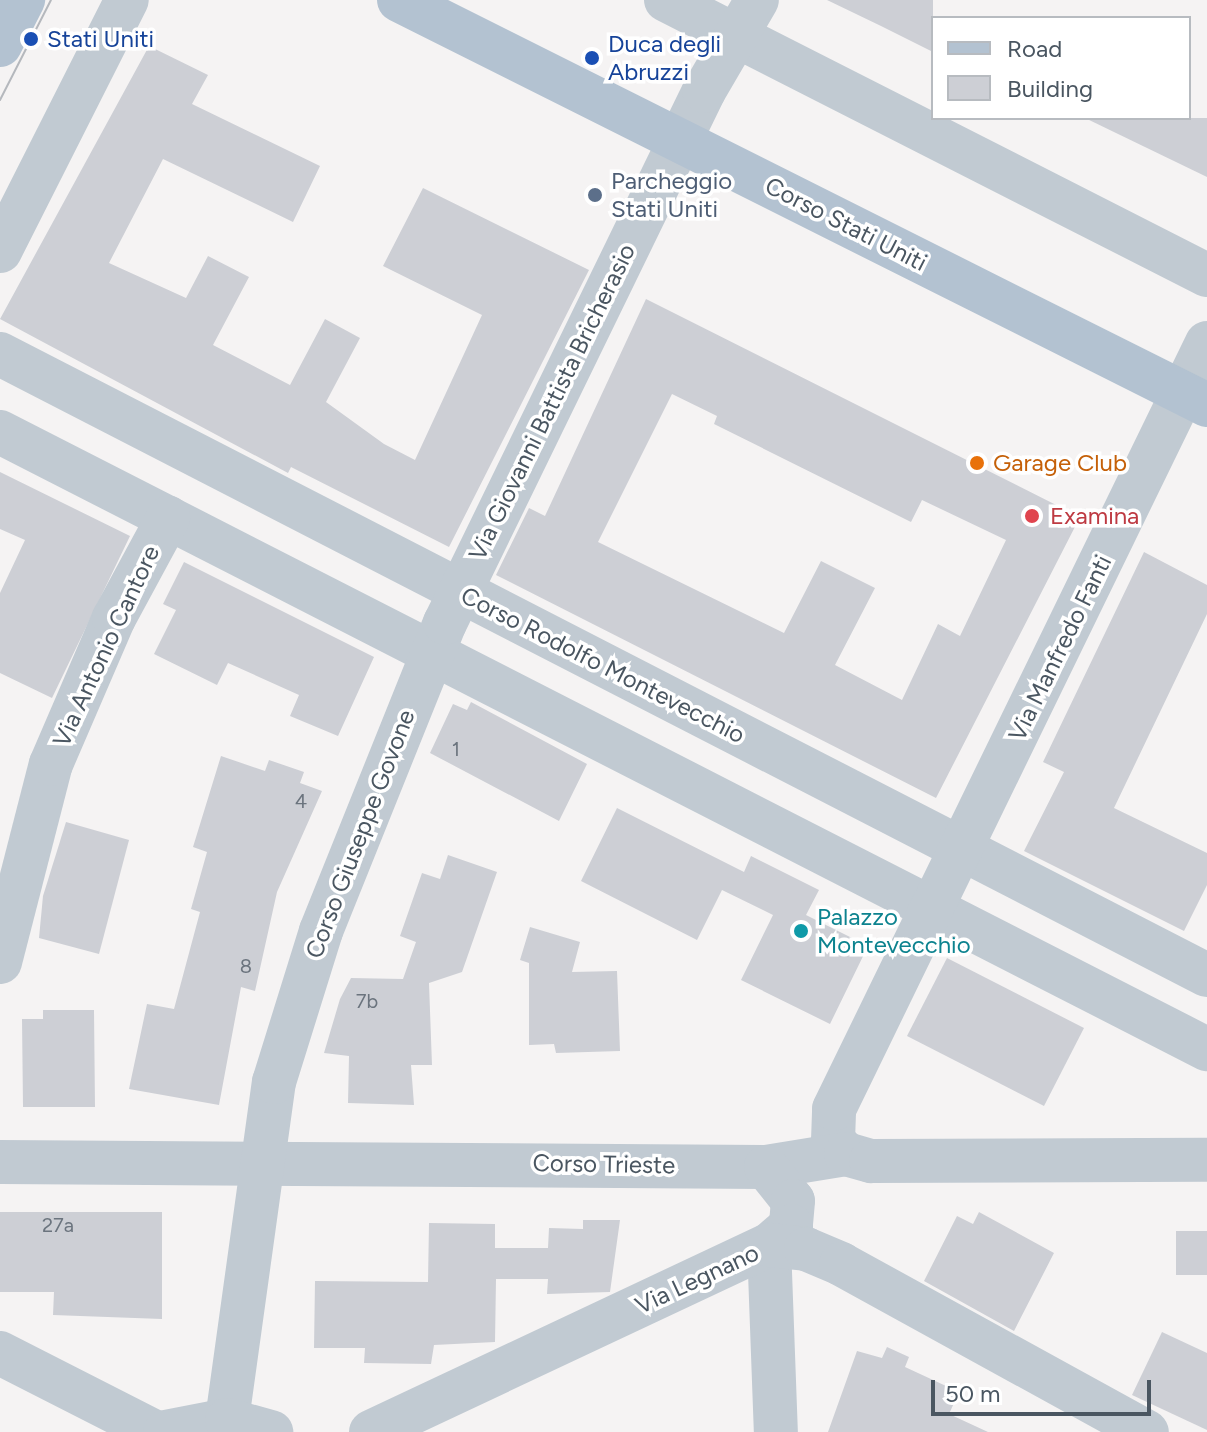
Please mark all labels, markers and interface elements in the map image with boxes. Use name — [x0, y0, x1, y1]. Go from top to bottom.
legend — [931, 16, 1191, 120]
place label: Stati Uniti — [47, 25, 154, 53]
marker: Stati Uniti — [22, 30, 40, 48]
place label: Duca degli Abruzzi — [608, 30, 721, 86]
text: Road — [1007, 34, 1062, 63]
marker: Duca degli Abruzzi — [583, 49, 601, 67]
text: Building — [1007, 74, 1093, 103]
place label: Parcheggio Stati Uniti — [611, 167, 732, 223]
street label: Corso Stati Uniti — [760, 171, 932, 277]
marker: Parcheggio Stati Uniti — [586, 186, 604, 204]
street label: Via Giovanni Battista Bricherasio — [463, 239, 641, 565]
place label: Garage Club — [993, 449, 1127, 477]
marker: Garage Club — [968, 454, 986, 472]
place label: Examina — [1050, 502, 1139, 530]
marker: Examina — [1021, 505, 1043, 527]
street label: Via Antonio Cantore — [47, 541, 165, 751]
street label: Via Manfredo Fanti — [1002, 550, 1118, 746]
street label: Corso Rodolfo Montevecchio — [456, 581, 750, 749]
street label: Corso Giuseppe Govone — [299, 706, 421, 962]
house number: 1 — [452, 737, 460, 761]
house number: 4 — [295, 789, 307, 813]
place label: Palazzo Montevecchio — [817, 903, 971, 959]
marker: Palazzo Montevecchio — [792, 922, 810, 940]
house number: 8 — [240, 954, 252, 978]
house number: 7b — [356, 989, 378, 1013]
street label: Corso Trieste — [532, 1148, 676, 1180]
house number: 27a — [42, 1213, 74, 1237]
street label: Via Legnano — [631, 1238, 763, 1320]
scale bar — [935, 1364, 1155, 1414]
text: 50 m — [945, 1379, 1001, 1408]

